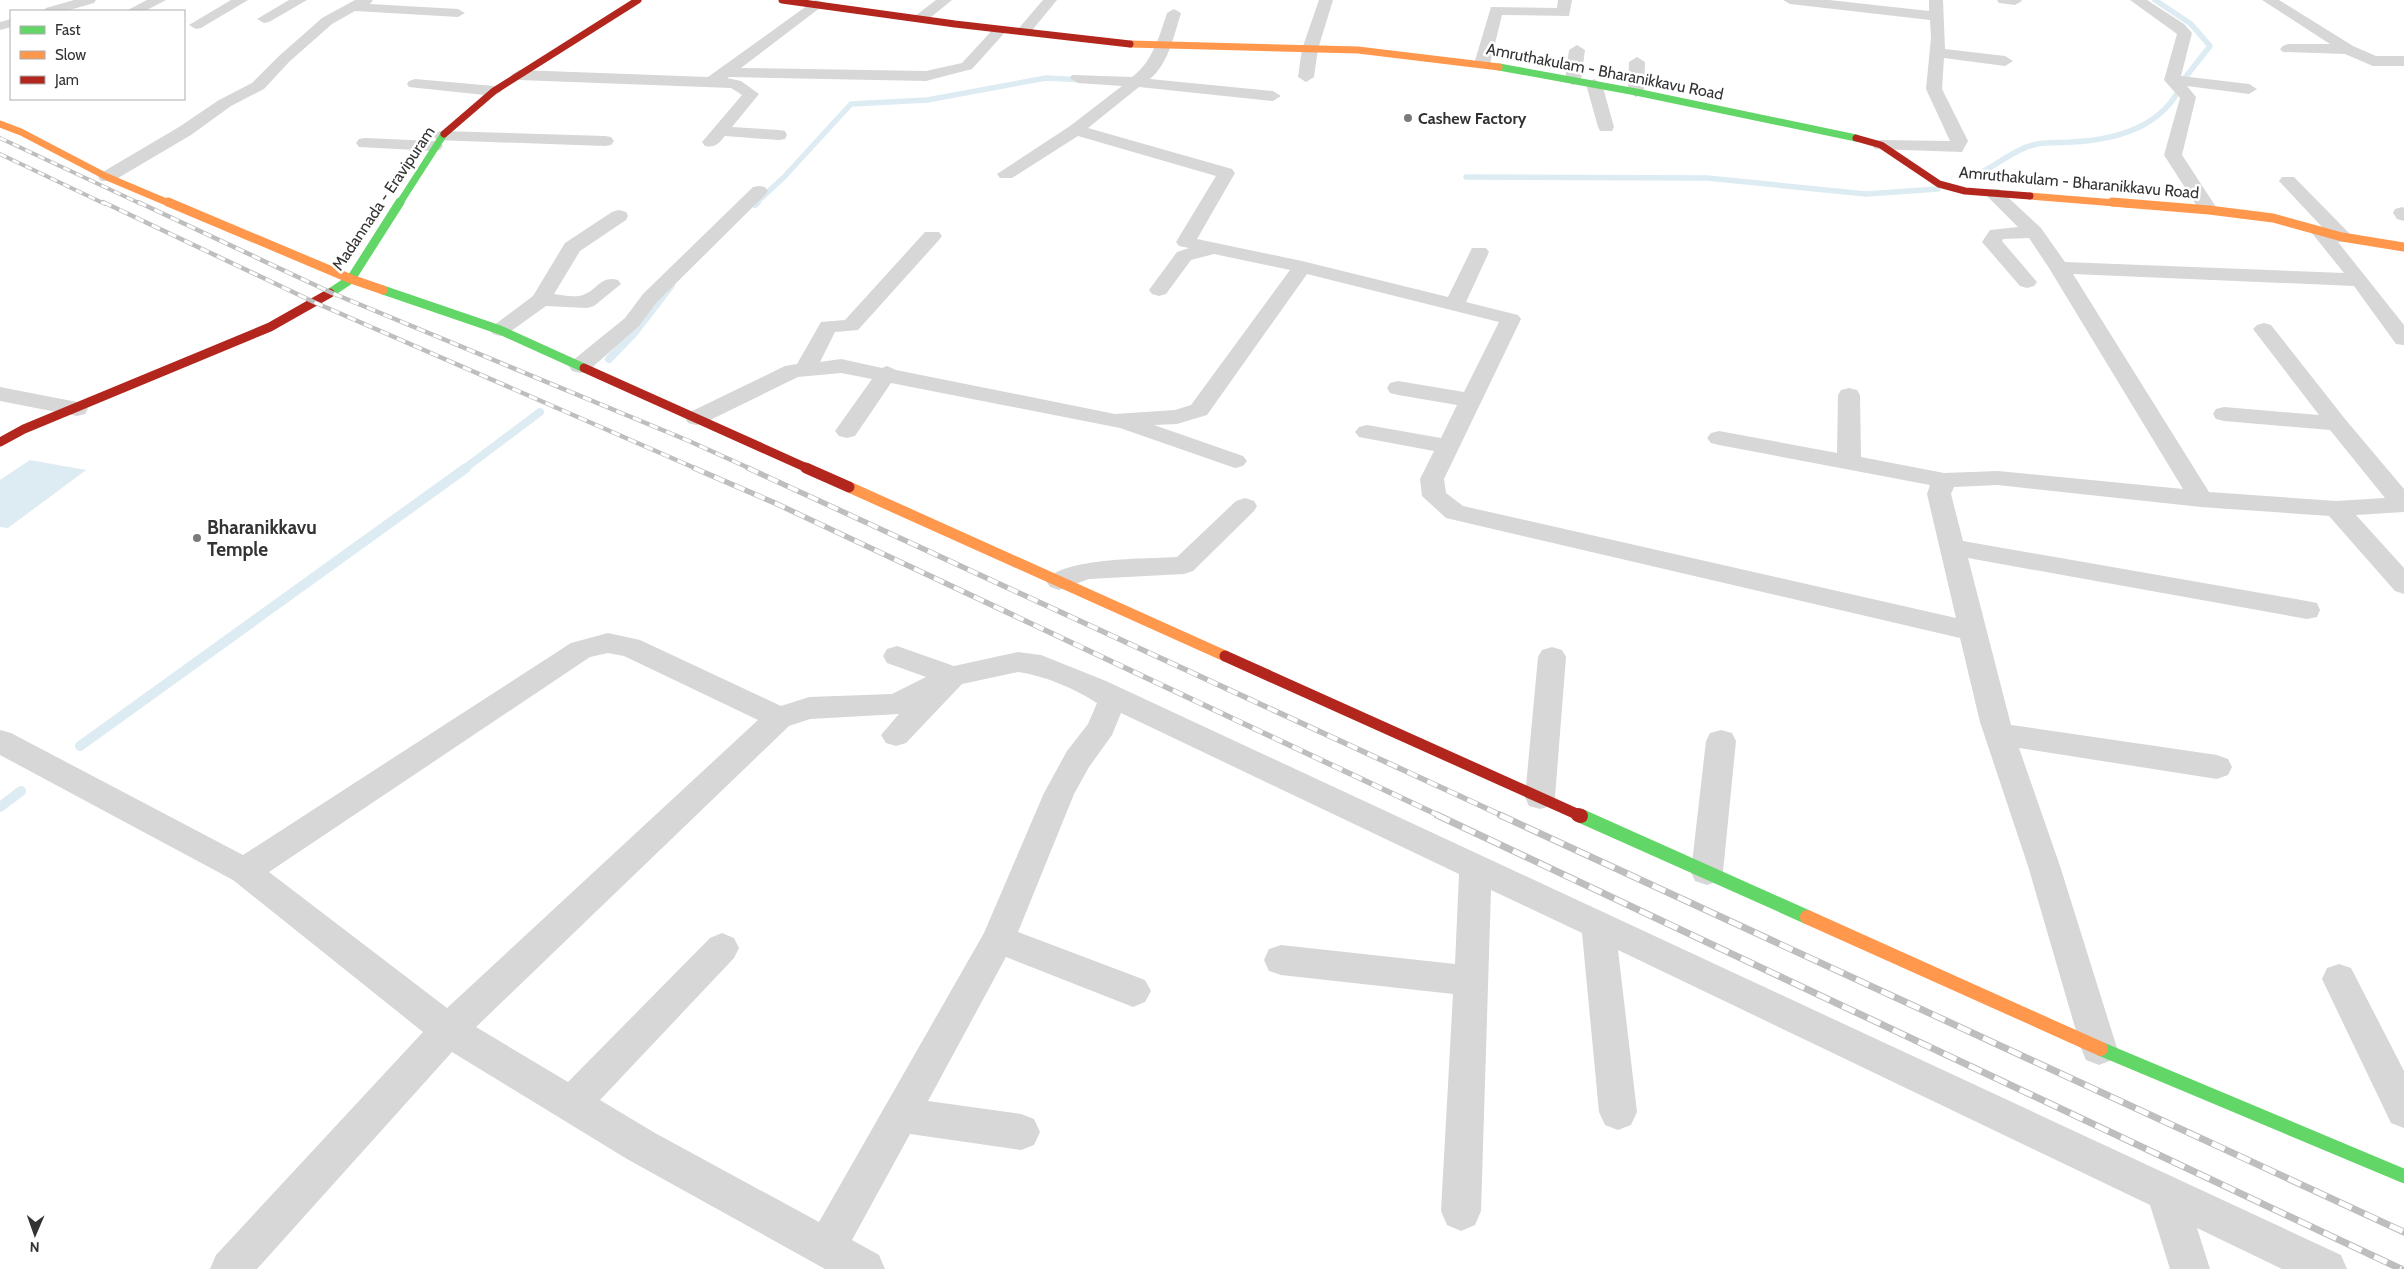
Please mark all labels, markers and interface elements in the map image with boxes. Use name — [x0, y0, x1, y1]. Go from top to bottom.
legend — [10, 10, 185, 100]
text: Fast — [55, 21, 80, 39]
street label: Amruthakulam - Bharanikkavu Road — [1485, 39, 1725, 104]
text: Slow — [55, 46, 86, 64]
text: Jam — [54, 71, 79, 89]
place label: Cashew Factory — [1418, 109, 1527, 128]
marker: Cashew Factory — [1402, 112, 1414, 124]
street label: Madannada - Eravipuram — [328, 123, 439, 274]
street label: Amruthakulam - Bharanikkavu Road — [1958, 163, 2200, 202]
place label: Bharanikkavu Temple — [207, 516, 317, 561]
marker: Bharanikkavu Temple — [191, 532, 203, 544]
north arrow — [10, 1209, 60, 1259]
text: N — [29, 1238, 40, 1256]

